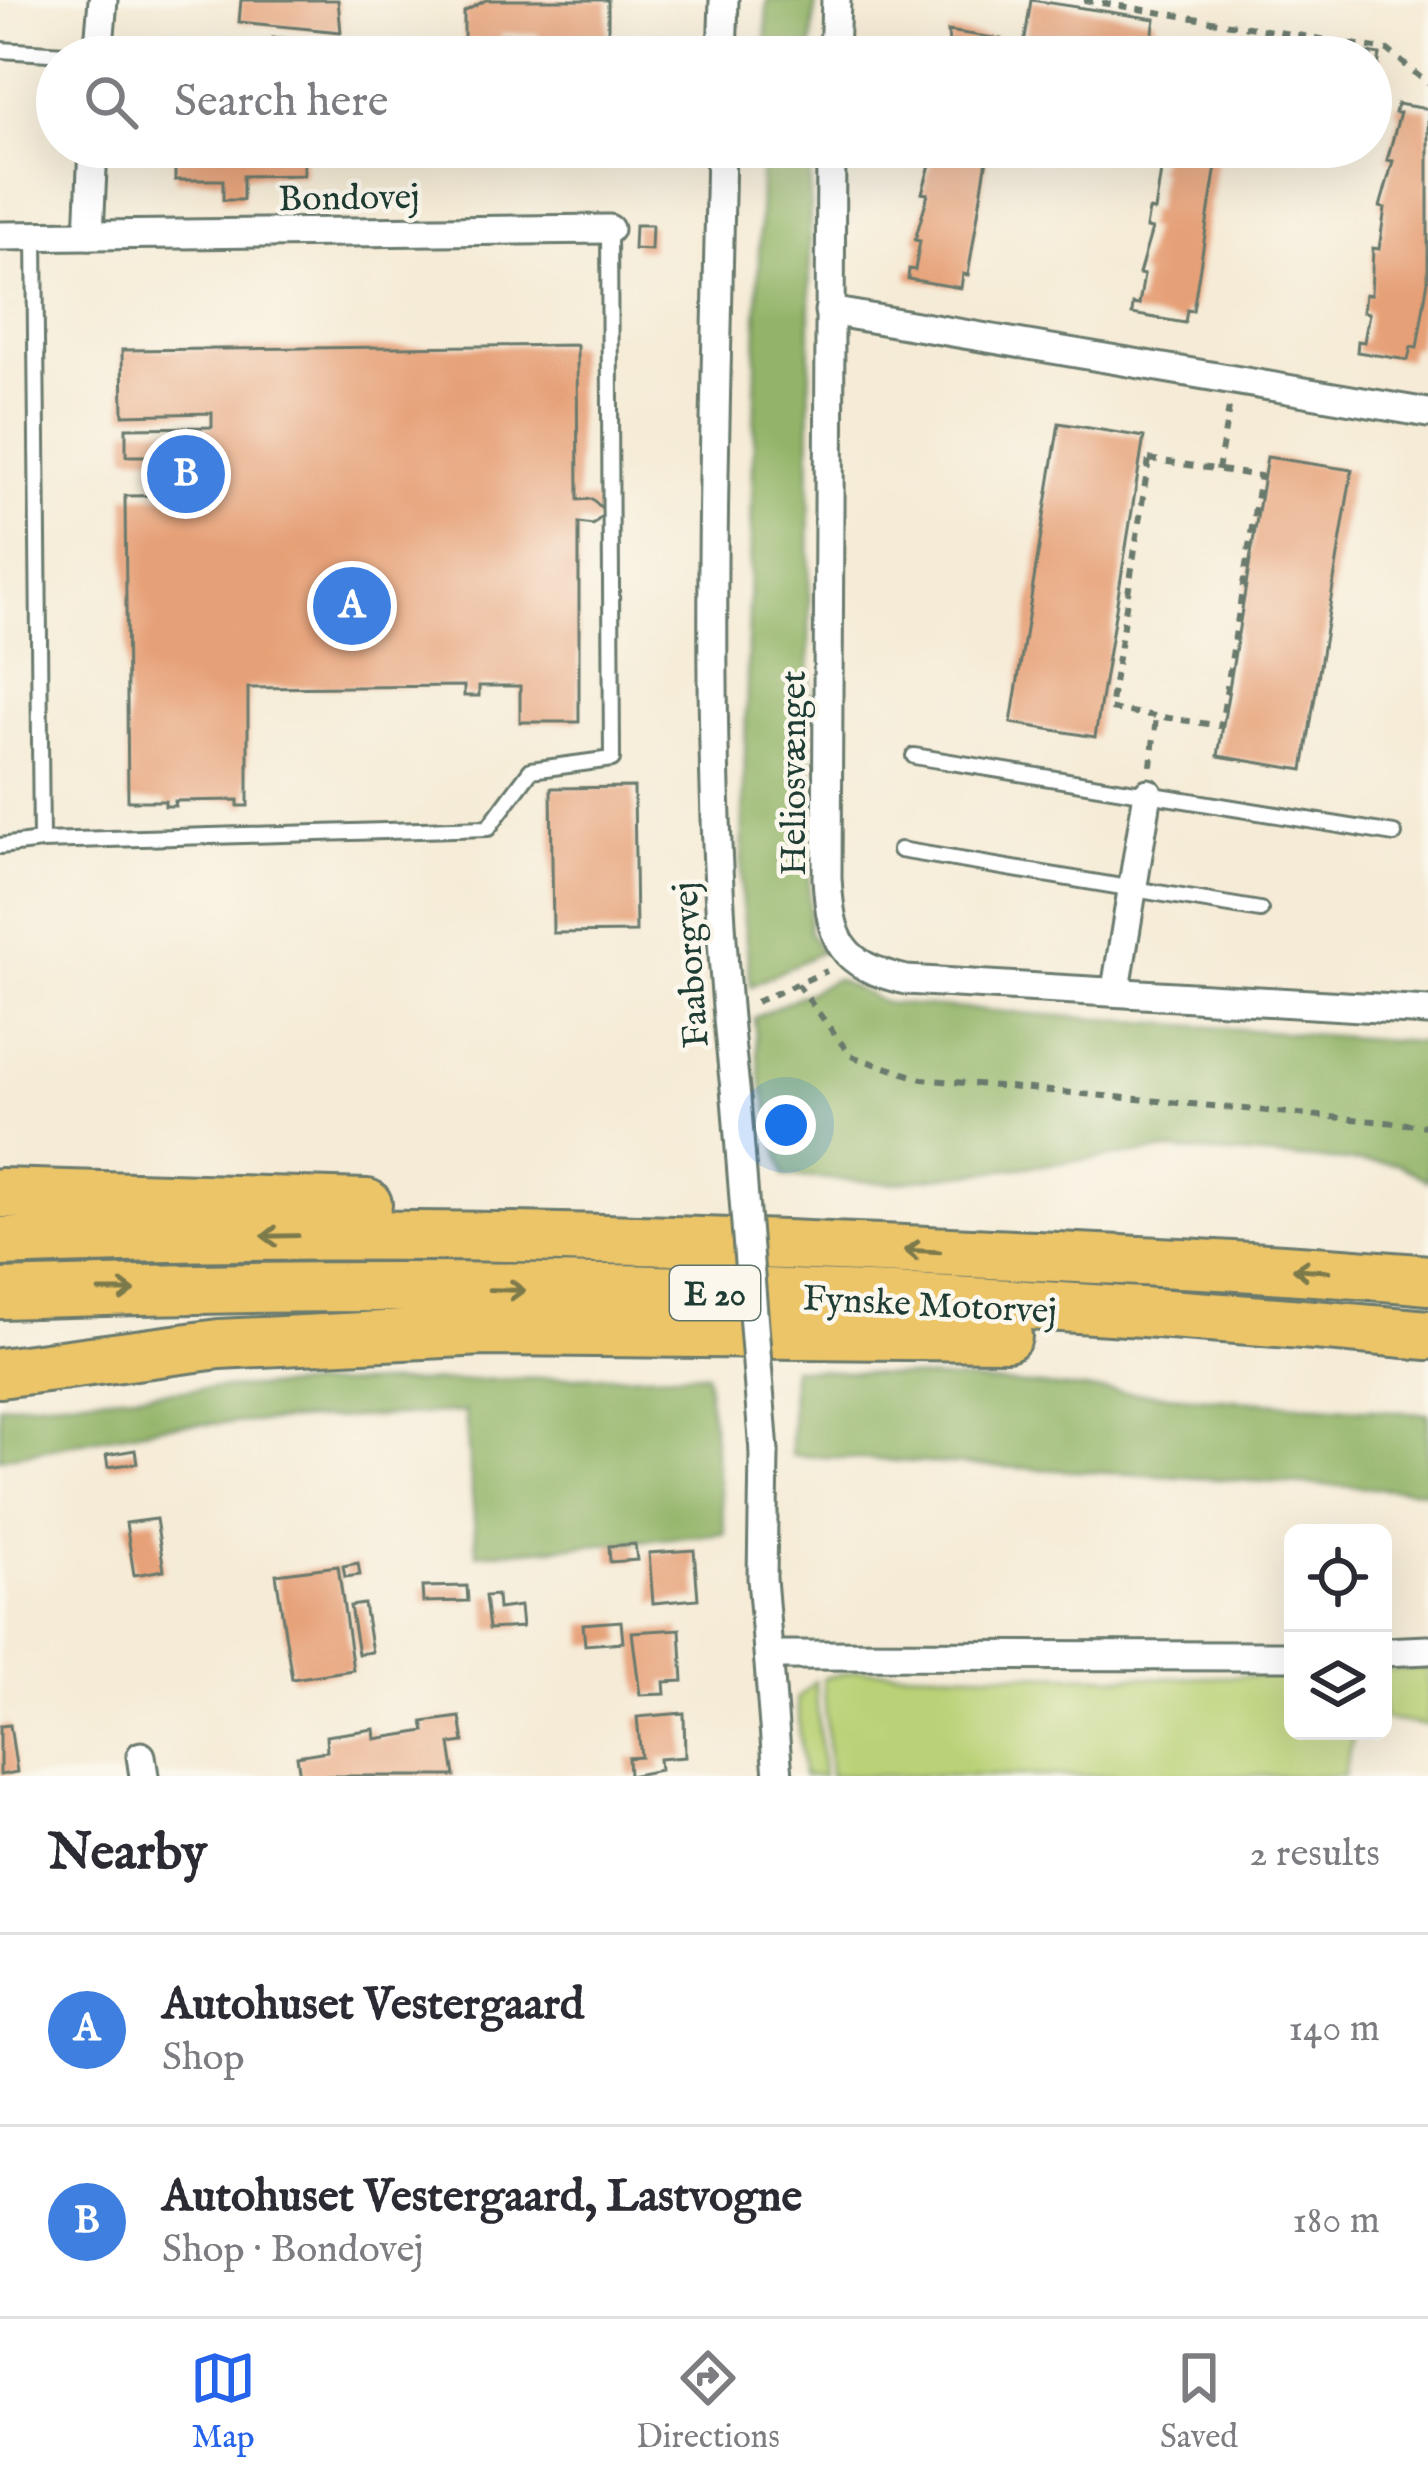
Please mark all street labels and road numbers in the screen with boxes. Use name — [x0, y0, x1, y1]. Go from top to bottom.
street label: Bondovej — [278, 175, 420, 223]
street label: Heliosvænget — [772, 670, 818, 876]
street label: Faaborgvej — [663, 880, 721, 1049]
road number: E 20 — [670, 1266, 760, 1320]
street label: Fynske Motorvej — [802, 1276, 1058, 1336]

